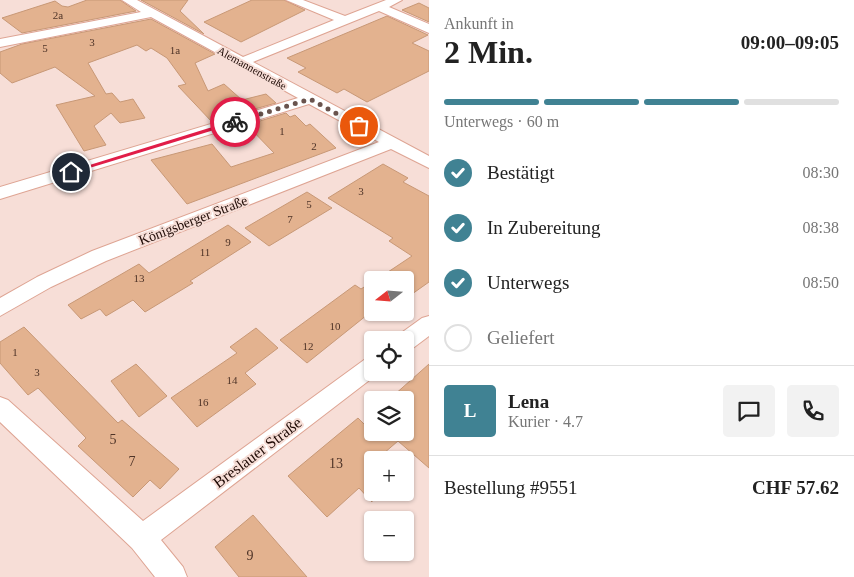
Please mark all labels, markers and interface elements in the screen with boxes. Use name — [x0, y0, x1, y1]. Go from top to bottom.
house number: 2a — [53, 9, 63, 21]
text: Ankunft in — [444, 15, 514, 32]
text: 09:00–09:05 — [741, 32, 839, 53]
text: 2 Min. — [444, 34, 533, 70]
house number: 3 — [89, 36, 95, 48]
house number: 5 — [42, 42, 48, 54]
house number: 1a — [170, 44, 180, 56]
street label: Alemannenstraße — [215, 44, 289, 92]
courier — [210, 97, 260, 147]
pin — [338, 105, 380, 147]
icon: bike — [221, 108, 249, 136]
icon: bag — [345, 112, 373, 140]
text: Unterwegs · 60 m — [444, 113, 559, 130]
house number: 1 — [279, 125, 285, 137]
house number: 2 — [311, 140, 317, 152]
pin — [50, 151, 92, 193]
icon: home — [57, 158, 85, 186]
icon: check — [444, 159, 472, 187]
text: Bestätigt — [487, 162, 555, 183]
text: 08:30 — [803, 164, 839, 181]
house number: 3 — [358, 185, 364, 197]
street label: Königsberger Straße — [137, 193, 250, 248]
house number: 5 — [306, 198, 312, 210]
house number: 7 — [287, 213, 293, 225]
icon: check — [444, 214, 472, 242]
text: In Zubereitung — [487, 217, 600, 238]
text: 08:38 — [803, 219, 839, 236]
house number: 9 — [225, 236, 231, 248]
house number: 11 — [200, 246, 210, 258]
icon: check — [444, 269, 472, 297]
north arrow — [364, 271, 414, 321]
map controls — [364, 271, 414, 561]
house number: 13 — [134, 272, 145, 284]
text: Unterwegs — [487, 272, 569, 293]
text: 08:50 — [803, 274, 839, 291]
house number: 10 — [330, 320, 341, 332]
text: Geliefert — [487, 327, 555, 348]
button: locate — [364, 331, 414, 381]
house number: 12 — [303, 340, 314, 352]
house number: 1 — [12, 346, 18, 358]
house number: 3 — [34, 366, 40, 378]
house number: 14 — [227, 374, 238, 386]
button: chat — [723, 385, 775, 437]
button: phone — [787, 385, 839, 437]
button: layers — [364, 391, 414, 441]
text: Lena — [508, 391, 549, 412]
house number: 16 — [198, 396, 209, 408]
text: L — [464, 400, 476, 421]
text: Kurier · 4.7 — [508, 413, 583, 430]
street label: Breslauer Straße — [210, 414, 305, 491]
house number: 5 — [110, 432, 117, 447]
button: + — [364, 451, 414, 501]
house number: 7 — [129, 454, 136, 469]
house number: 13 — [329, 456, 343, 471]
text: Bestellung #9551 — [444, 477, 578, 498]
text: CHF 57.62 — [752, 477, 839, 498]
button: − — [364, 511, 414, 561]
house number: 9 — [247, 548, 254, 563]

